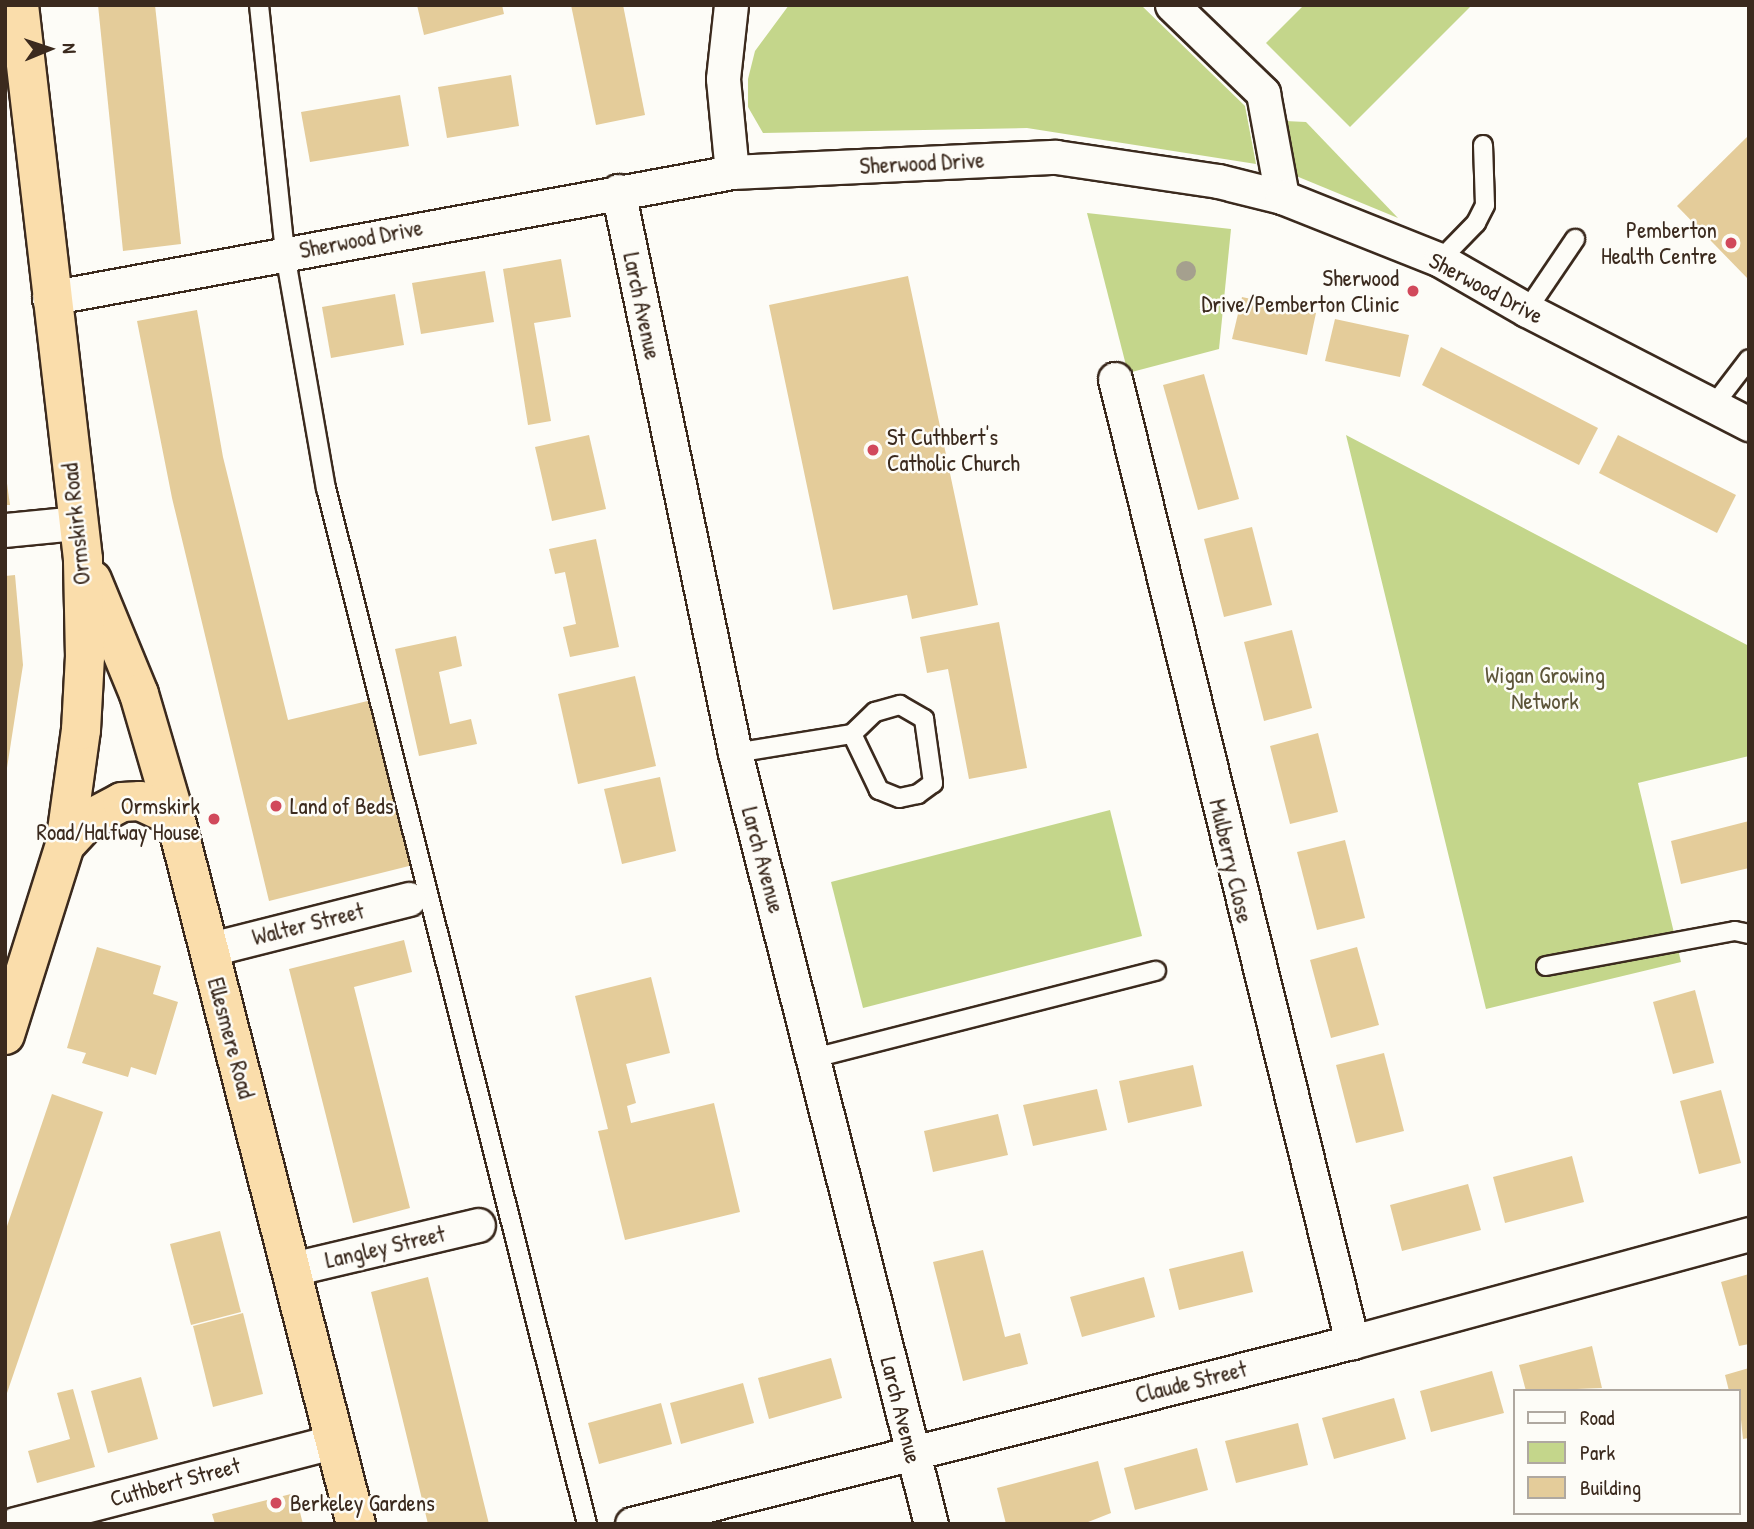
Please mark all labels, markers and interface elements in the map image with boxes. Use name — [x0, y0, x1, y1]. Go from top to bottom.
north arrow — [14, 14, 84, 84]
text: N — [57, 43, 83, 54]
street label: Sherwood Drive — [859, 146, 985, 180]
street label: Sherwood Drive — [297, 214, 425, 264]
place label: Pemberton Health Centre — [1601, 216, 1717, 270]
marker: Pemberton Health Centre — [1723, 235, 1739, 251]
street label: Sherwood Drive — [1424, 246, 1548, 330]
street label: Larch Avenue — [617, 250, 667, 362]
place label: Sherwood Drive/Pemberton Clinic — [1201, 264, 1399, 318]
marker: Sherwood Drive/Pemberton Clinic — [1405, 283, 1421, 299]
place label: St Cuthbert's Catholic Church — [887, 423, 1020, 477]
marker: St Cuthbert's Catholic Church — [865, 442, 881, 458]
street label: Ormskirk Road — [56, 462, 96, 586]
park label: Wigan Growing Network — [1485, 661, 1605, 715]
place label: Ormskirk Road/Halfway House — [36, 792, 200, 846]
place label: Land of Beds — [290, 792, 394, 820]
street label: Mulberry Close — [1203, 796, 1259, 926]
marker: Land of Beds — [268, 798, 284, 814]
street label: Larch Avenue — [736, 804, 790, 916]
marker: Ormskirk Road/Halfway House — [206, 811, 222, 827]
street label: Walter Street — [249, 897, 367, 951]
street label: Ellesmere Road — [202, 975, 260, 1101]
street label: Langley Street — [322, 1220, 448, 1274]
street label: Larch Avenue — [874, 1354, 928, 1466]
street label: Claude Street — [1132, 1355, 1250, 1409]
legend — [1512, 1389, 1740, 1515]
text: Road — [1580, 1403, 1614, 1432]
text: Park — [1580, 1438, 1615, 1467]
street label: Cuthbert Street — [107, 1451, 243, 1513]
text: Building — [1580, 1473, 1641, 1502]
place label: Berkeley Gardens — [290, 1489, 435, 1517]
marker: Berkeley Gardens — [268, 1495, 284, 1511]

